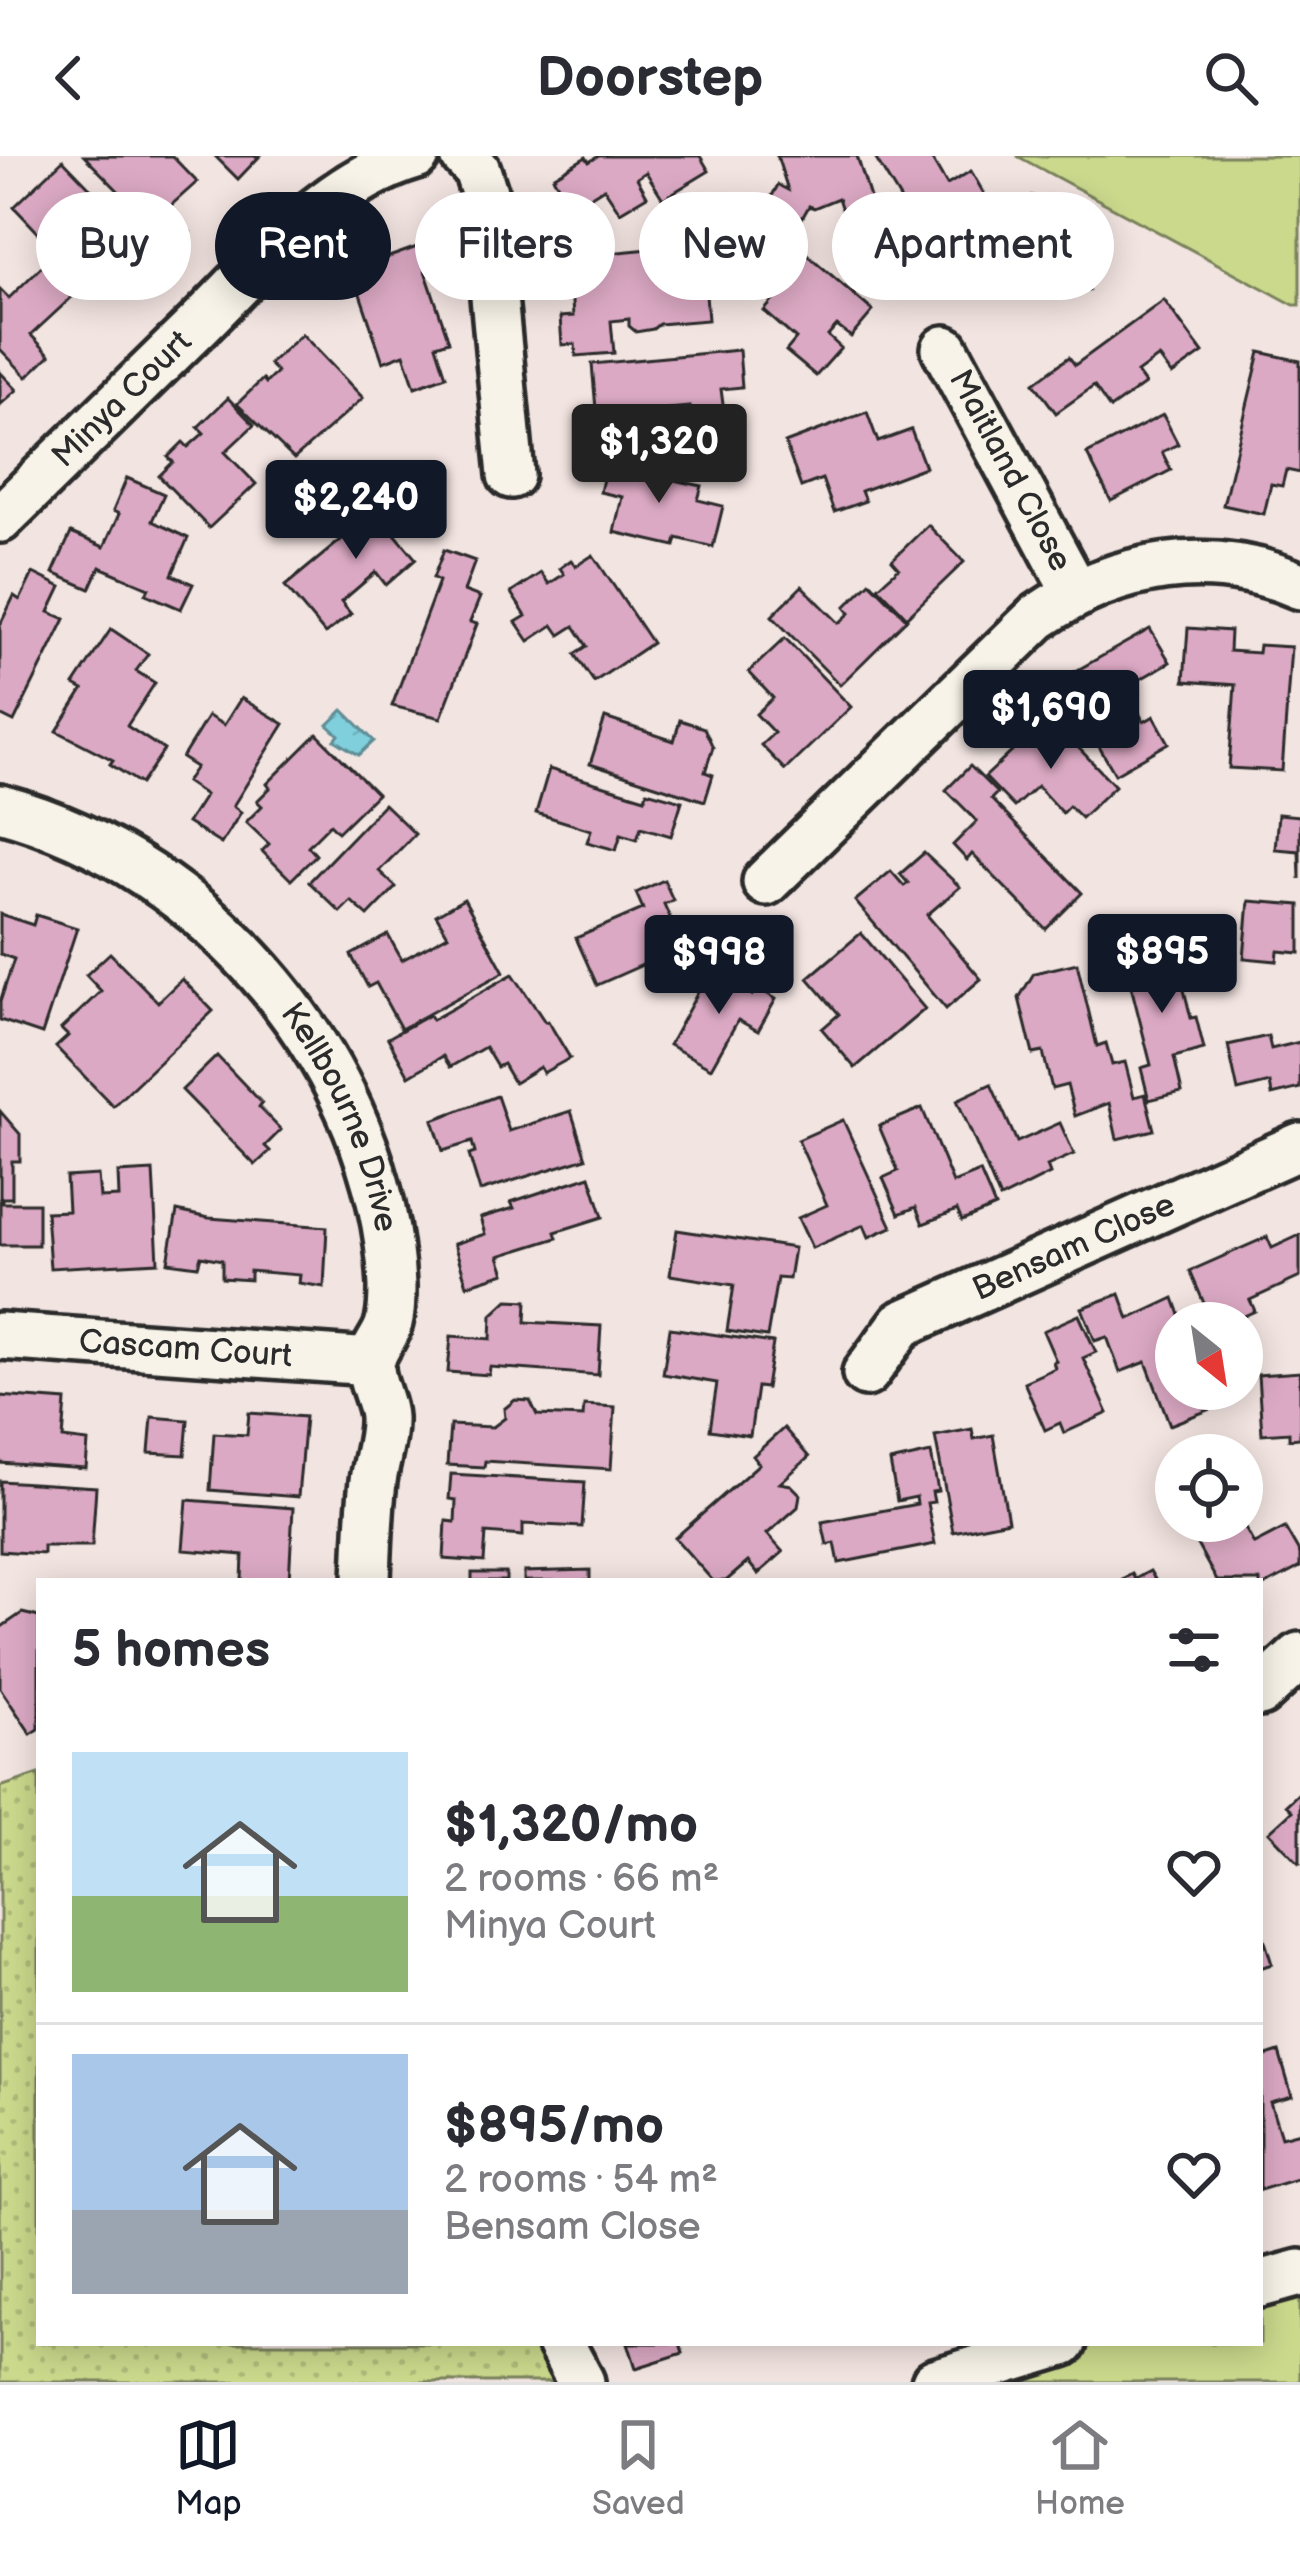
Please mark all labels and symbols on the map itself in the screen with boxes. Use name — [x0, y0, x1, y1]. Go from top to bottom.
street label: Minya Court — [44, 322, 200, 476]
street label: Maitland Close — [940, 363, 1081, 578]
pin: $1,320 — [561, 404, 757, 506]
pin: $2,240 — [258, 460, 454, 562]
pin: $1,690 — [953, 670, 1149, 772]
pin: $895 — [1091, 914, 1233, 1016]
pin: $998 — [648, 915, 790, 1017]
street label: Kellbourne Drive — [272, 995, 406, 1235]
street label: Bensam Close — [966, 1185, 1181, 1310]
north arrow — [1155, 1302, 1263, 1410]
street label: Cascam Court — [78, 1322, 294, 1376]

